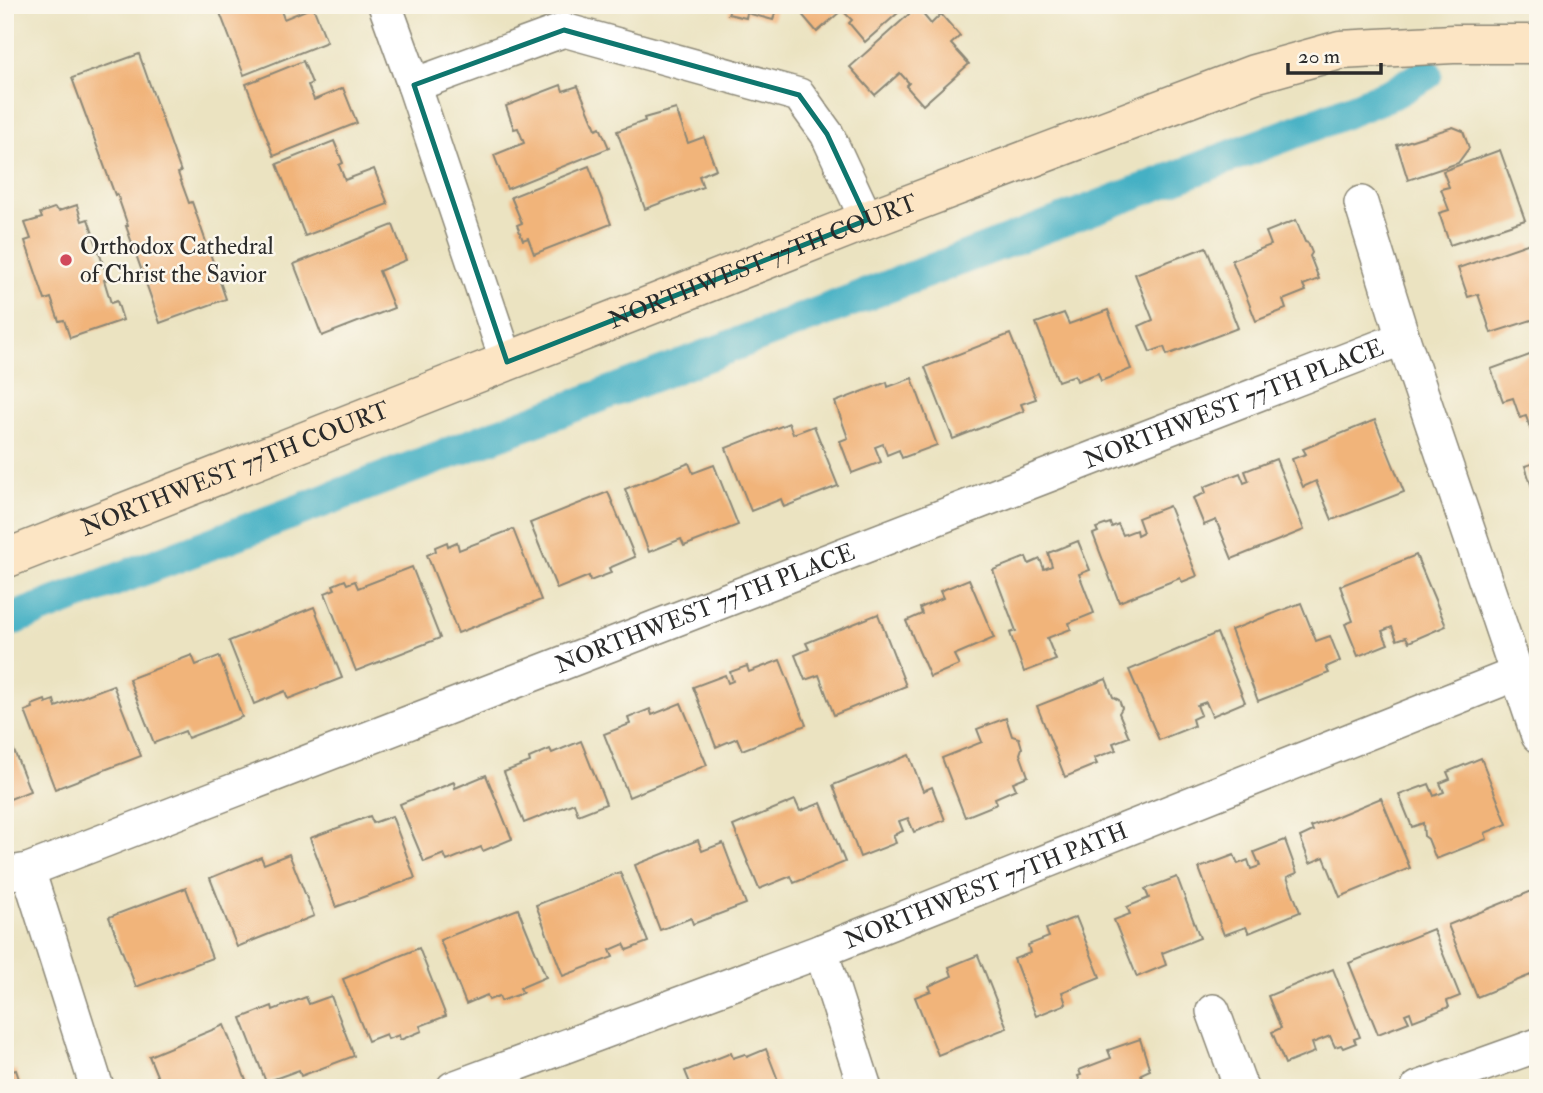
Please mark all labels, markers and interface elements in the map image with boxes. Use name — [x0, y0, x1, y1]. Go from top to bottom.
scale bar — [1288, 32, 1380, 76]
text: 20 m — [1298, 43, 1340, 70]
street label: NORTHWEST 77TH COURT — [604, 188, 922, 336]
place label: Orthodox Cathedral of Christ the Savior — [80, 231, 274, 290]
marker: Orthodox Cathedral of Christ the Savior — [58, 252, 74, 268]
street label: NORTHWEST 77TH PLACE — [1079, 332, 1388, 476]
street label: NORTHWEST 77TH COURT — [76, 394, 394, 544]
street label: NORTHWEST 77TH PLACE — [551, 537, 859, 681]
street label: NORTHWEST 77TH PATH — [840, 815, 1132, 956]

